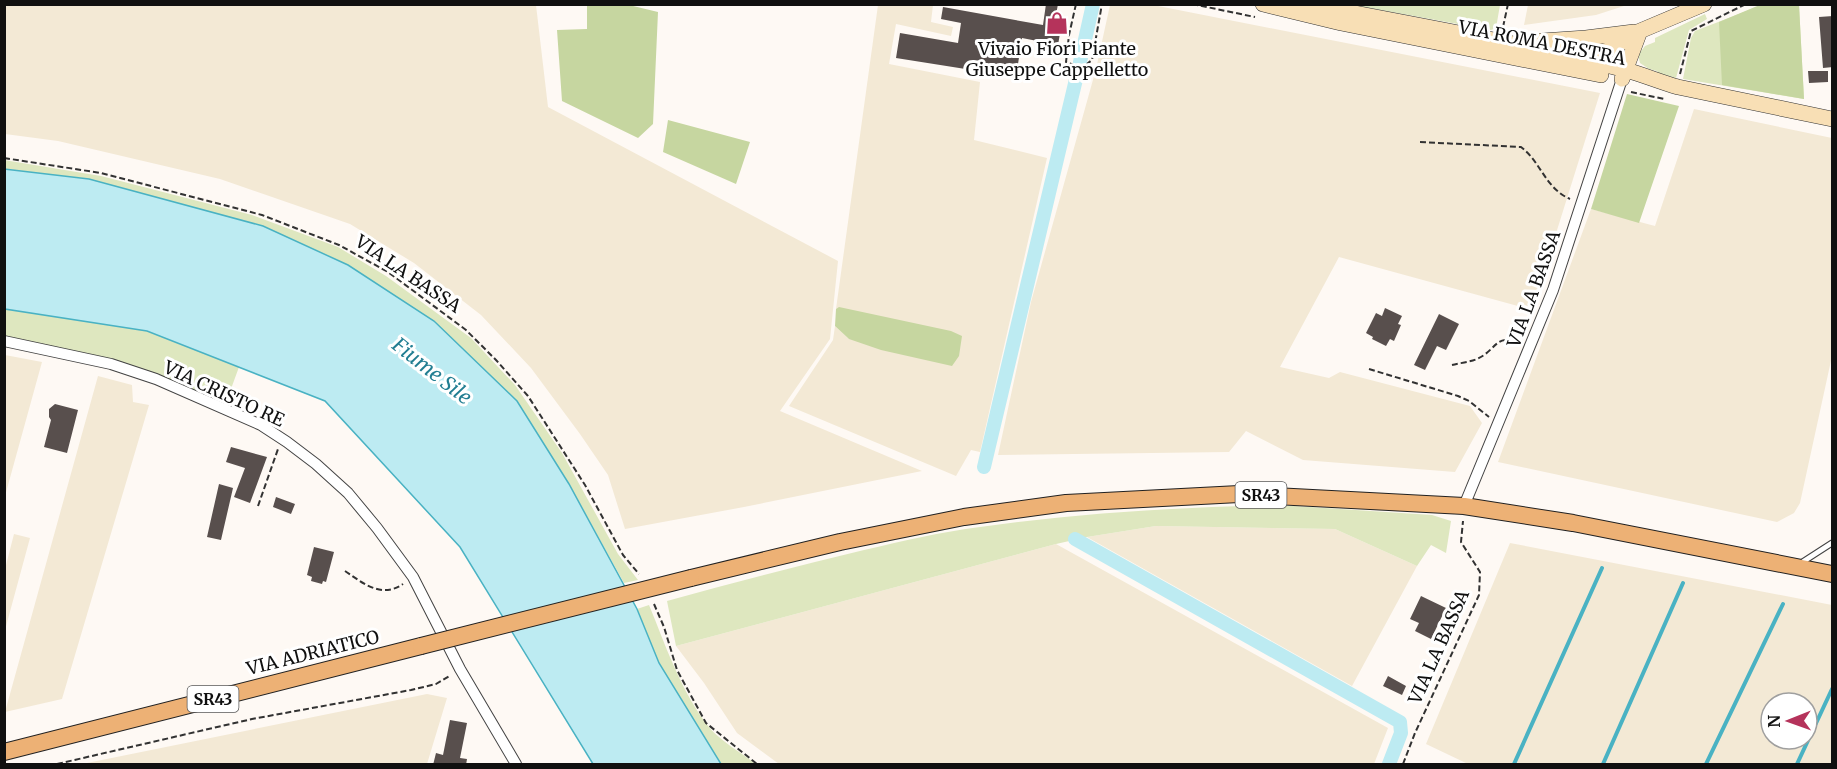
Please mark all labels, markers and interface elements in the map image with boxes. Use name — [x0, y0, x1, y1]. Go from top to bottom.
shop icon: Vivaio Fiori Piante Giuseppe Cappelletto — [1044, 10, 1070, 36]
street label: VIA ROMA DESTRA — [1456, 15, 1628, 70]
place label: Vivaio Fiori Piante Giuseppe Cappelletto — [966, 37, 1148, 81]
street label: VIA LA BASSA — [1501, 227, 1565, 351]
street label: VIA LA BASSA — [350, 229, 466, 318]
water label: Fiume Sile — [387, 331, 477, 409]
street label: VIA CRISTO RE — [159, 355, 289, 432]
road number: SR43 — [1236, 482, 1286, 508]
street label: VIA LA BASSA — [1403, 586, 1474, 709]
street label: VIA ADRIATICO — [243, 625, 382, 680]
road number: SR43 — [188, 686, 238, 712]
north arrow — [1759, 691, 1819, 751]
text: N — [1764, 714, 1784, 728]

